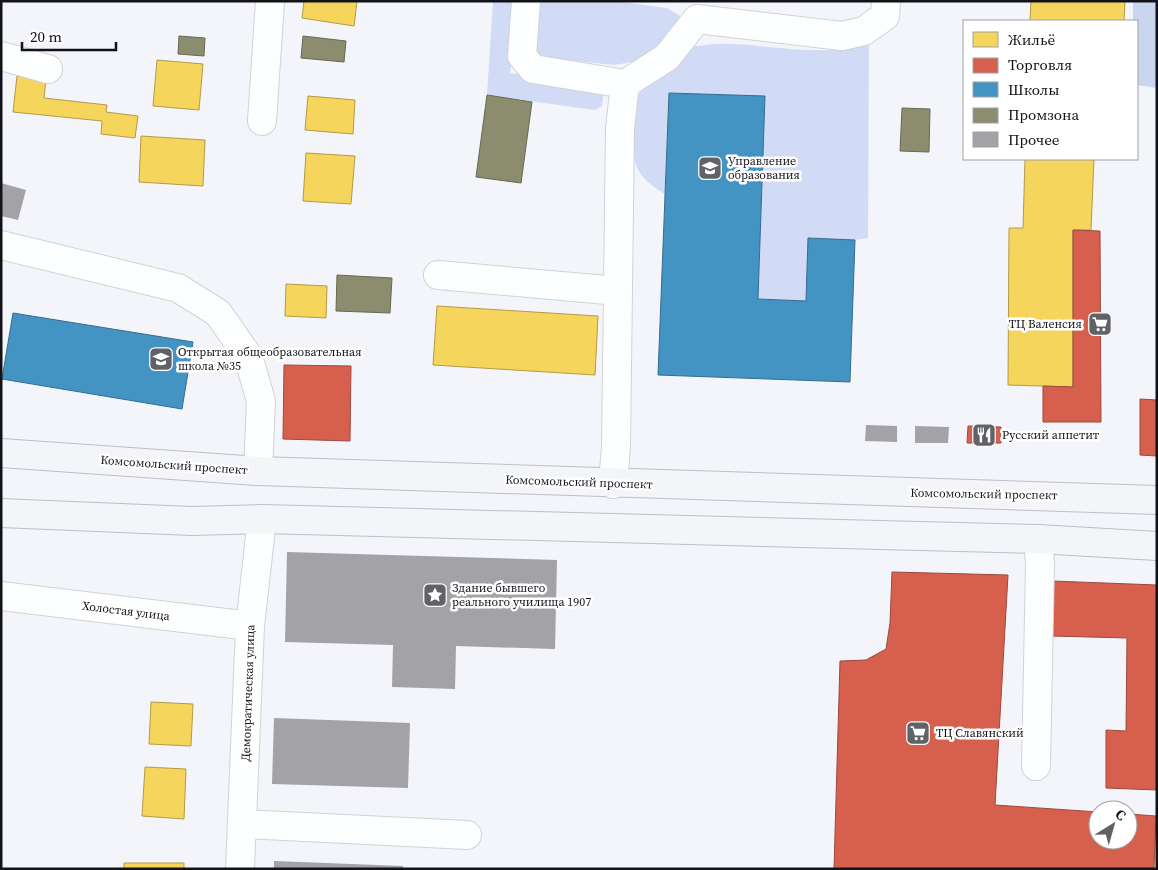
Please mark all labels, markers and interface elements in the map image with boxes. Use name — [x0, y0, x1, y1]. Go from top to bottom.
scale bar — [22, 20, 116, 52]
legend — [963, 20, 1138, 160]
text: 20 m — [30, 26, 62, 47]
text: Жильё — [1008, 29, 1056, 50]
text: Торговля — [1008, 54, 1072, 75]
text: Школы — [1008, 79, 1059, 100]
text: Промзона — [1008, 104, 1079, 125]
text: Прочее — [1008, 129, 1060, 150]
place label: Управление образования — [728, 153, 800, 183]
school or university icon: Управление образования — [697, 155, 723, 181]
supermarket icon: ТЦ Валенсия — [1087, 311, 1113, 337]
place label: ТЦ Валенсия — [1009, 316, 1082, 332]
place label: Открытая общеобразовательная школа №35 — [178, 344, 362, 374]
school or university icon: Открытая общеобразовательная школа №35 — [148, 346, 174, 372]
restaurant icon: Русский аппетит — [971, 422, 997, 448]
place label: Русский аппетит — [1002, 427, 1100, 443]
street label: Комсомольский проспект — [100, 452, 249, 478]
street label: Комсомольский проспект — [505, 471, 654, 493]
street label: Комсомольский проспект — [910, 485, 1058, 503]
place label: Здание бывшего реального училища 1907 — [452, 580, 591, 610]
place icon: Здание бывшего реального училища 1907 — [422, 582, 448, 608]
street label: Холостая улица — [81, 598, 172, 624]
street label: Демократическая улица — [238, 623, 258, 762]
supermarket icon: ТЦ Славянский — [905, 720, 931, 746]
place label: ТЦ Славянский — [936, 725, 1024, 741]
north arrow — [1088, 800, 1138, 850]
text: С — [1111, 804, 1131, 825]

